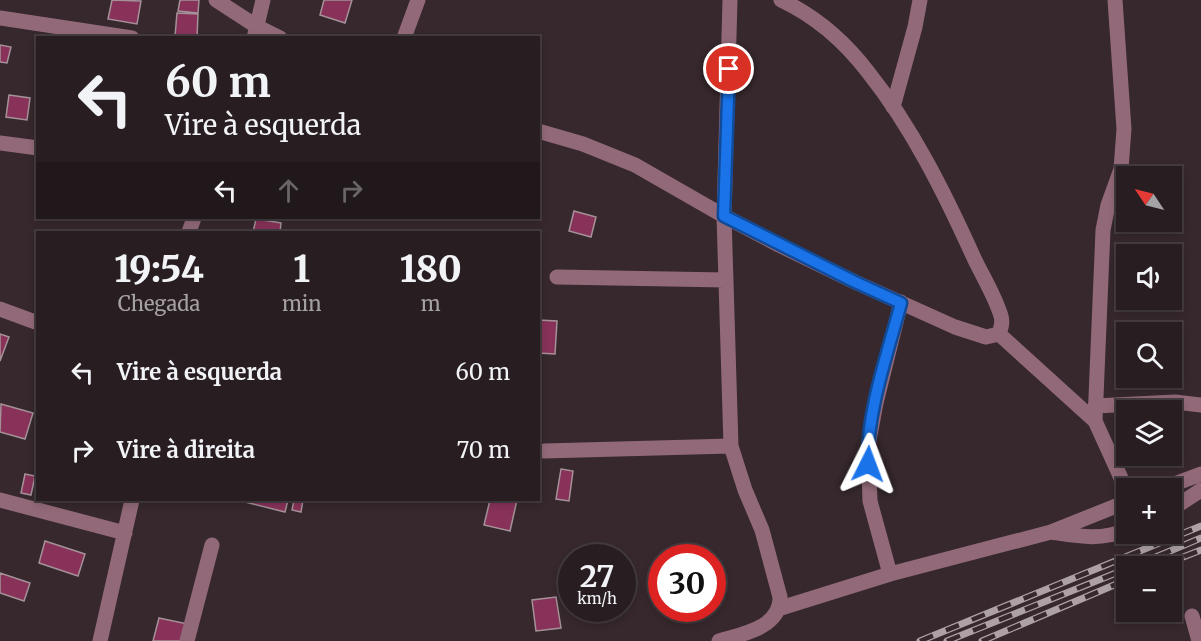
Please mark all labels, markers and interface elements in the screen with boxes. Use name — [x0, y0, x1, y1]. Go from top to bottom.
pin — [703, 43, 754, 94]
icon: arrive — [712, 52, 745, 85]
text: 60 m — [165, 56, 271, 108]
icon: left — [66, 60, 144, 138]
text: Vire à esquerda — [165, 108, 361, 142]
north arrow — [1116, 166, 1182, 232]
map controls — [1116, 166, 1182, 622]
icon: left — [209, 174, 242, 207]
icon: ahead — [272, 174, 305, 207]
icon: right — [335, 174, 368, 207]
button: sound — [1116, 244, 1182, 310]
text: 19:54 — [114, 247, 204, 292]
text: 1 — [293, 247, 310, 292]
text: 180 — [400, 247, 462, 292]
text: Chegada — [118, 291, 200, 316]
text: min — [282, 291, 322, 316]
text: m — [421, 291, 441, 316]
button: search — [1116, 322, 1182, 388]
icon: left — [66, 356, 99, 389]
text: Vire à esquerda — [117, 358, 282, 386]
text: 60 m — [456, 358, 510, 386]
button: layers — [1116, 400, 1182, 466]
position arrow — [836, 432, 900, 496]
icon: right — [66, 434, 99, 467]
text: Vire à direita — [117, 436, 255, 464]
text: 70 m — [457, 436, 510, 464]
button: + — [1116, 478, 1182, 544]
speed limit sign: 30 — [648, 544, 726, 622]
button: − — [1116, 556, 1182, 622]
text: 27 — [580, 557, 614, 595]
text: km/h — [577, 589, 617, 608]

